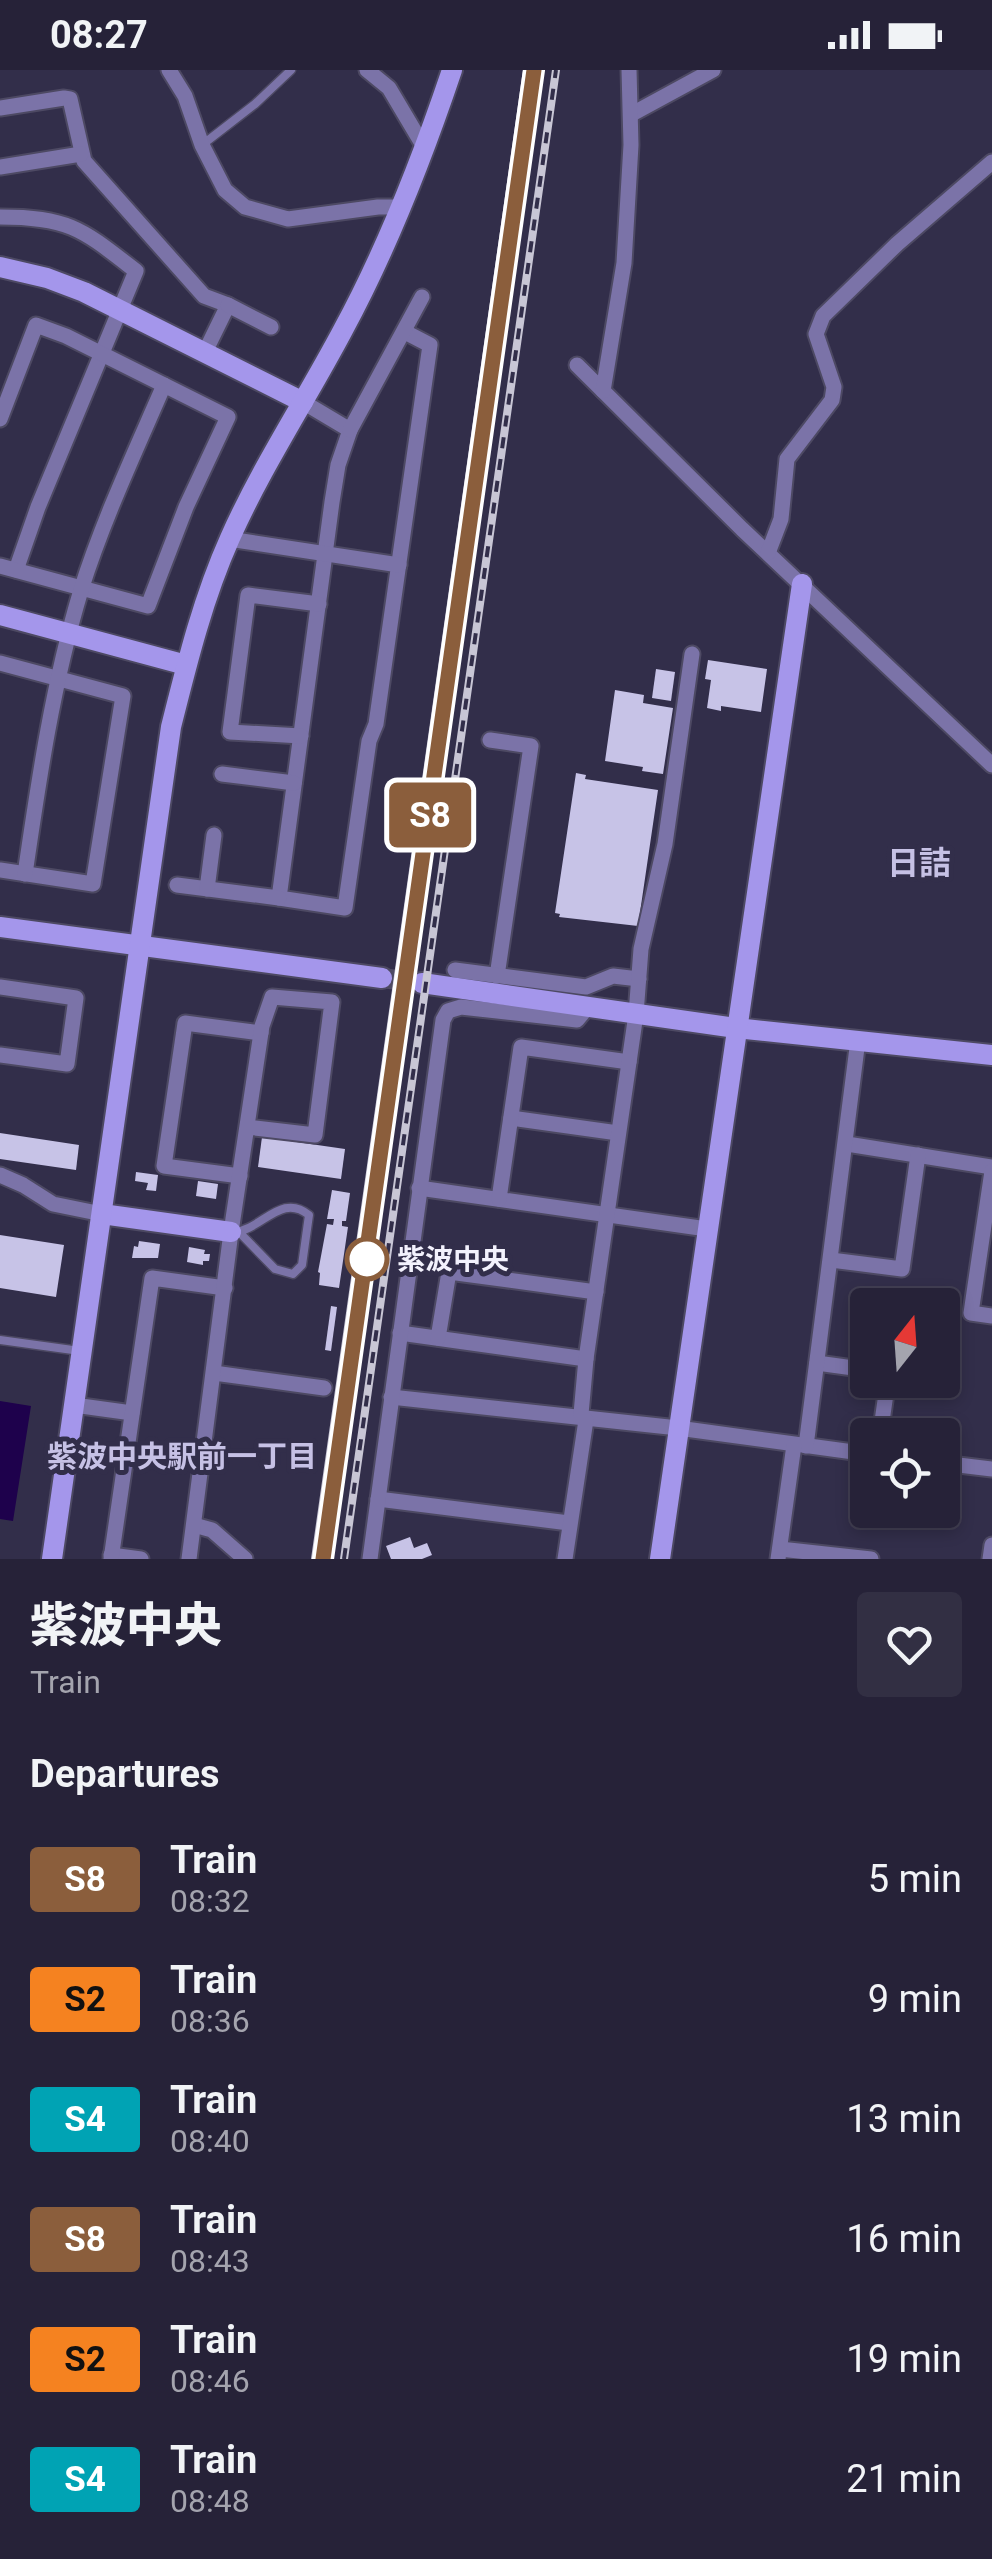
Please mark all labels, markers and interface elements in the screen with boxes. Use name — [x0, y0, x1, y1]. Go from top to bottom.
text: 08:27 — [50, 13, 148, 57]
line badge: S8 — [385, 782, 475, 848]
text: S8 — [409, 795, 451, 836]
district label: 日詰 — [887, 844, 951, 882]
marker: 紫波中央 — [346, 1238, 388, 1280]
place label: 紫波中央 — [397, 1243, 509, 1276]
north arrow — [850, 1288, 960, 1398]
map controls — [850, 1288, 960, 1528]
button: locate — [850, 1418, 960, 1528]
district label: 紫波中央駅前一丁目 — [47, 1439, 317, 1474]
button: heart — [857, 1592, 962, 1697]
text: 紫波中央 — [30, 1597, 222, 1654]
text: Train — [30, 1663, 101, 1701]
text: Departures — [30, 1752, 220, 1796]
text: Train — [170, 1838, 257, 1882]
text: 5 min — [868, 1857, 962, 1901]
text: S8 — [64, 1859, 106, 1900]
text: 08:32 — [170, 1882, 250, 1920]
text: Train — [170, 1958, 257, 2002]
text: 9 min — [868, 1977, 962, 2021]
text: S2 — [64, 1979, 106, 2020]
text: 08:36 — [170, 2002, 250, 2040]
text: Train — [170, 2078, 257, 2122]
text: 13 min — [846, 2097, 962, 2141]
text: S4 — [64, 2099, 106, 2140]
text: 08:40 — [170, 2122, 250, 2160]
text: Train — [170, 2198, 257, 2242]
text: 16 min — [846, 2217, 962, 2261]
text: S8 — [64, 2219, 106, 2260]
text: 08:43 — [170, 2242, 250, 2280]
text: Train — [170, 2318, 257, 2362]
text: 19 min — [846, 2337, 962, 2381]
text: S2 — [64, 2339, 106, 2380]
text: 08:46 — [170, 2362, 250, 2400]
text: Train — [170, 2438, 257, 2482]
text: 21 min — [846, 2457, 962, 2501]
text: S4 — [64, 2459, 106, 2500]
text: 08:48 — [170, 2482, 250, 2520]

